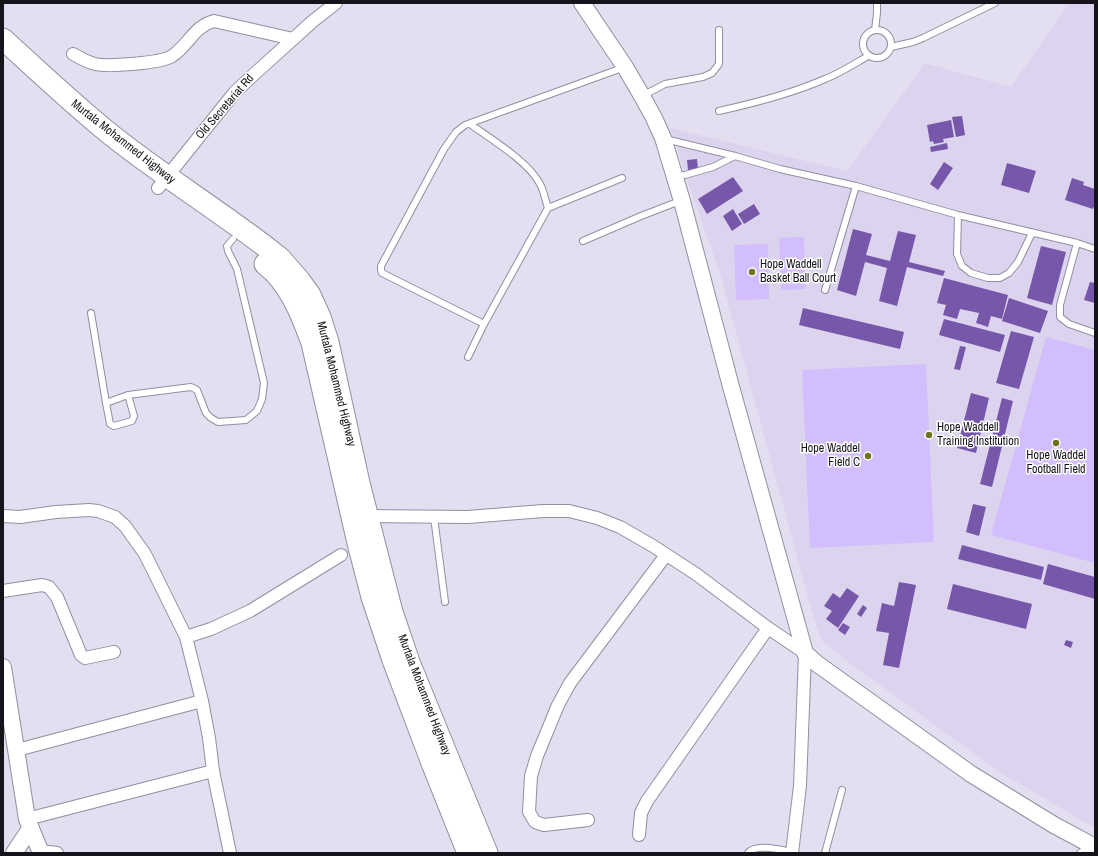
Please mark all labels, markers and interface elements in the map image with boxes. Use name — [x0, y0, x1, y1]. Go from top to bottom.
street label: Old Secretariat Rd — [193, 72, 257, 142]
street label: Murtala Mohammed Highway — [68, 97, 178, 187]
place label: Hope Waddell Basket Ball Court — [760, 258, 836, 286]
marker: Hope Waddell Basket Ball Court — [747, 267, 757, 277]
street label: Murtala Mohammed Highway — [313, 320, 359, 448]
place label: Hope Waddell Training Institution — [937, 421, 1019, 449]
marker: Hope Waddell Training Institution — [924, 430, 934, 440]
marker: Hope Waddel Football Field — [1051, 438, 1061, 448]
place label: Hope Waddel Field C — [801, 442, 860, 470]
place label: Hope Waddel Football Field — [1026, 449, 1086, 477]
marker: Hope Waddel Field C — [863, 451, 873, 461]
street label: Murtala Mohammed Highway — [394, 632, 454, 758]

